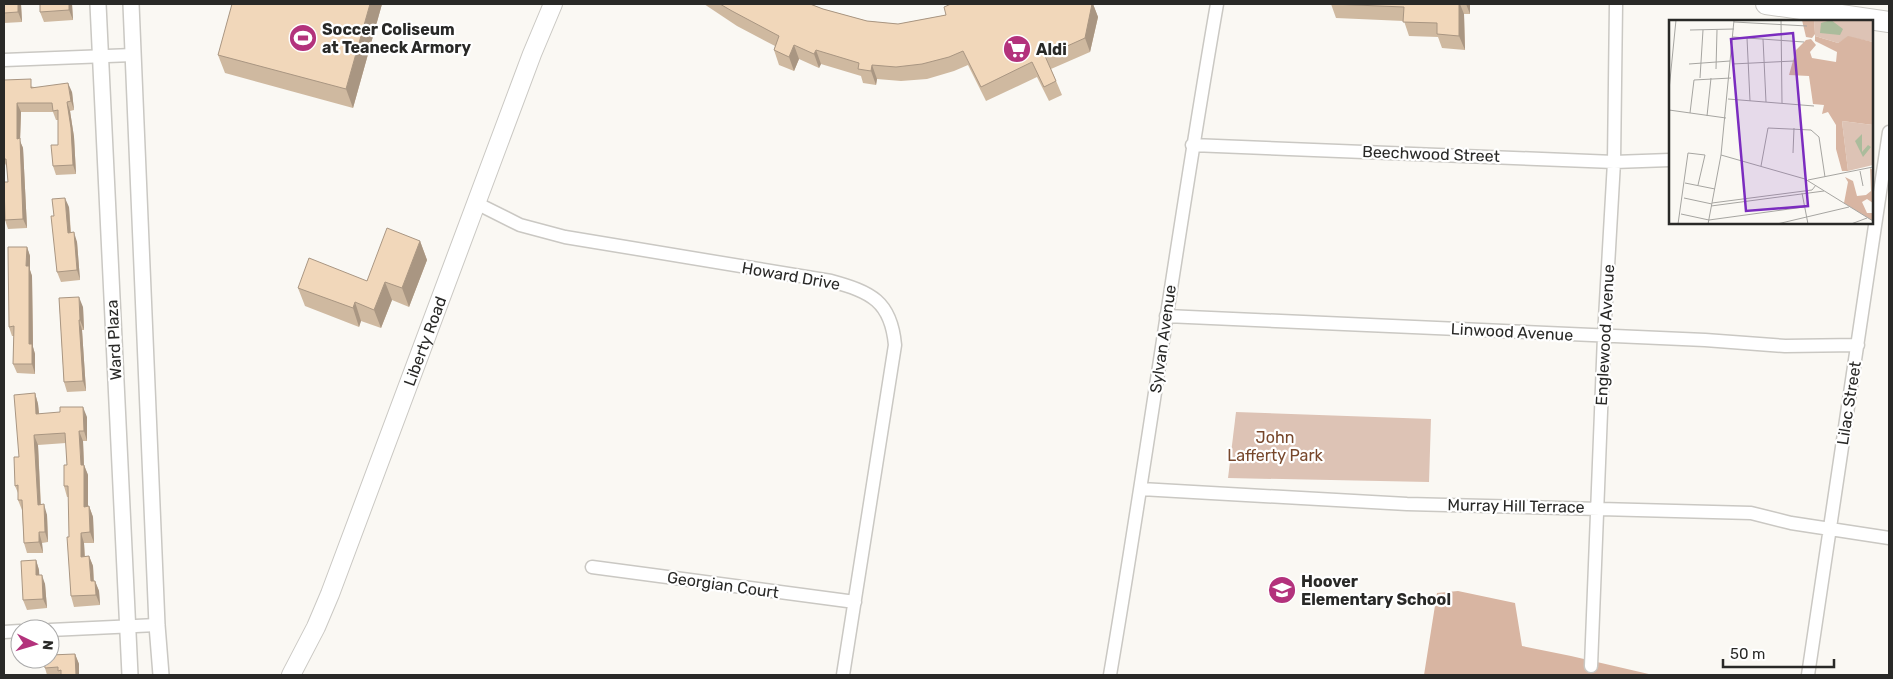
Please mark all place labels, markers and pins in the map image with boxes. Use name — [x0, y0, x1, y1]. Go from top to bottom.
place label: Soccer Coliseum at Teaneck Armory — [322, 20, 471, 57]
sports icon: Soccer Coliseum at Teaneck Armory — [288, 23, 318, 53]
supermarket icon: Aldi — [1002, 34, 1032, 64]
place label: Aldi — [1036, 40, 1067, 59]
place label: Hoover Elementary School — [1301, 572, 1451, 609]
school or university icon: Hoover Elementary School — [1267, 575, 1297, 605]

